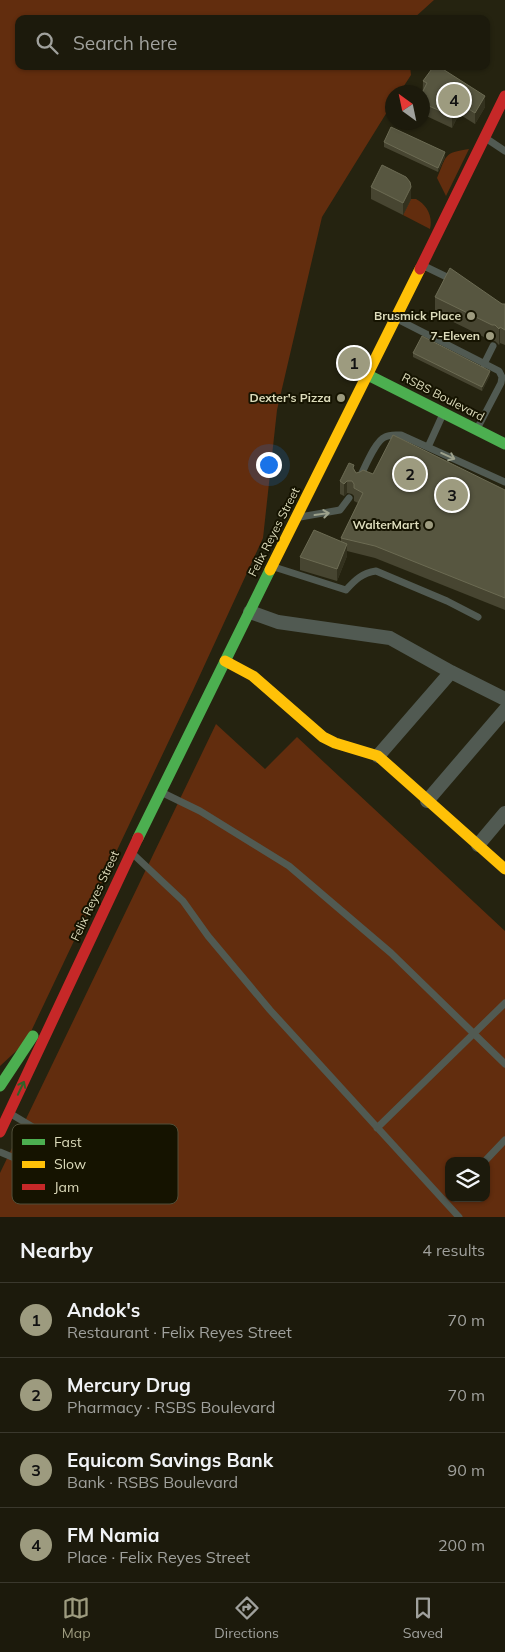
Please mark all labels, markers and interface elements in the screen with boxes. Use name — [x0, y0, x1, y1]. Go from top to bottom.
search box — [15, 15, 490, 70]
icon: search — [33, 29, 61, 57]
text: Search here — [73, 31, 177, 55]
pin: 4 — [438, 81, 470, 119]
north arrow — [385, 85, 430, 130]
place label: Brusmick Place — [374, 308, 461, 323]
marker: Brusmick Place — [465, 310, 477, 322]
place label: 7-Eleven — [431, 328, 480, 343]
marker: 7-Eleven — [484, 330, 496, 342]
pin: 1 — [338, 344, 370, 382]
street label: RSBS Boulevard — [399, 369, 487, 424]
place label: Dexter's Pizza — [250, 390, 331, 405]
marker: Dexter's Pizza — [335, 392, 347, 404]
your location — [256, 452, 282, 478]
one-way arrow — [440, 452, 455, 462]
pin: 2 — [394, 455, 426, 493]
pin: 3 — [436, 476, 468, 514]
street label: Felix Reyes Street — [245, 485, 302, 579]
one-way arrow — [314, 509, 330, 519]
place label: WalterMart — [352, 517, 419, 532]
marker: WalterMart — [423, 519, 435, 531]
street label: Felix Reyes Street — [67, 848, 122, 943]
one-way arrow — [16, 1081, 26, 1096]
legend — [12, 1124, 178, 1204]
text: Fast — [54, 1133, 82, 1151]
text: Slow — [54, 1155, 86, 1173]
map controls — [445, 1157, 490, 1202]
button: layers — [445, 1157, 490, 1202]
text: Jam — [54, 1178, 79, 1196]
text: Nearby — [20, 1237, 93, 1263]
text: 4 results — [422, 1240, 485, 1260]
text: Andok's — [67, 1298, 140, 1322]
text: 1 — [31, 1310, 41, 1330]
text: 70 m — [448, 1310, 485, 1330]
text: Restaurant · Felix Reyes Street — [67, 1322, 292, 1342]
text: Mercury Drug — [67, 1373, 191, 1397]
text: 2 — [31, 1385, 41, 1405]
text: 70 m — [448, 1385, 485, 1405]
text: Pharmacy · RSBS Boulevard — [67, 1397, 275, 1417]
text: Equicom Savings Bank — [67, 1448, 273, 1472]
text: 3 — [31, 1460, 41, 1480]
text: 90 m — [448, 1460, 485, 1480]
text: Bank · RSBS Boulevard — [67, 1472, 238, 1492]
text: FM Namia — [67, 1523, 160, 1547]
text: 4 — [31, 1535, 41, 1555]
text: 200 m — [438, 1535, 485, 1555]
text: Place · Felix Reyes Street — [67, 1547, 250, 1567]
tab: Map — [62, 1594, 91, 1642]
tab: Directions — [214, 1594, 279, 1642]
tab: Saved — [403, 1594, 443, 1642]

